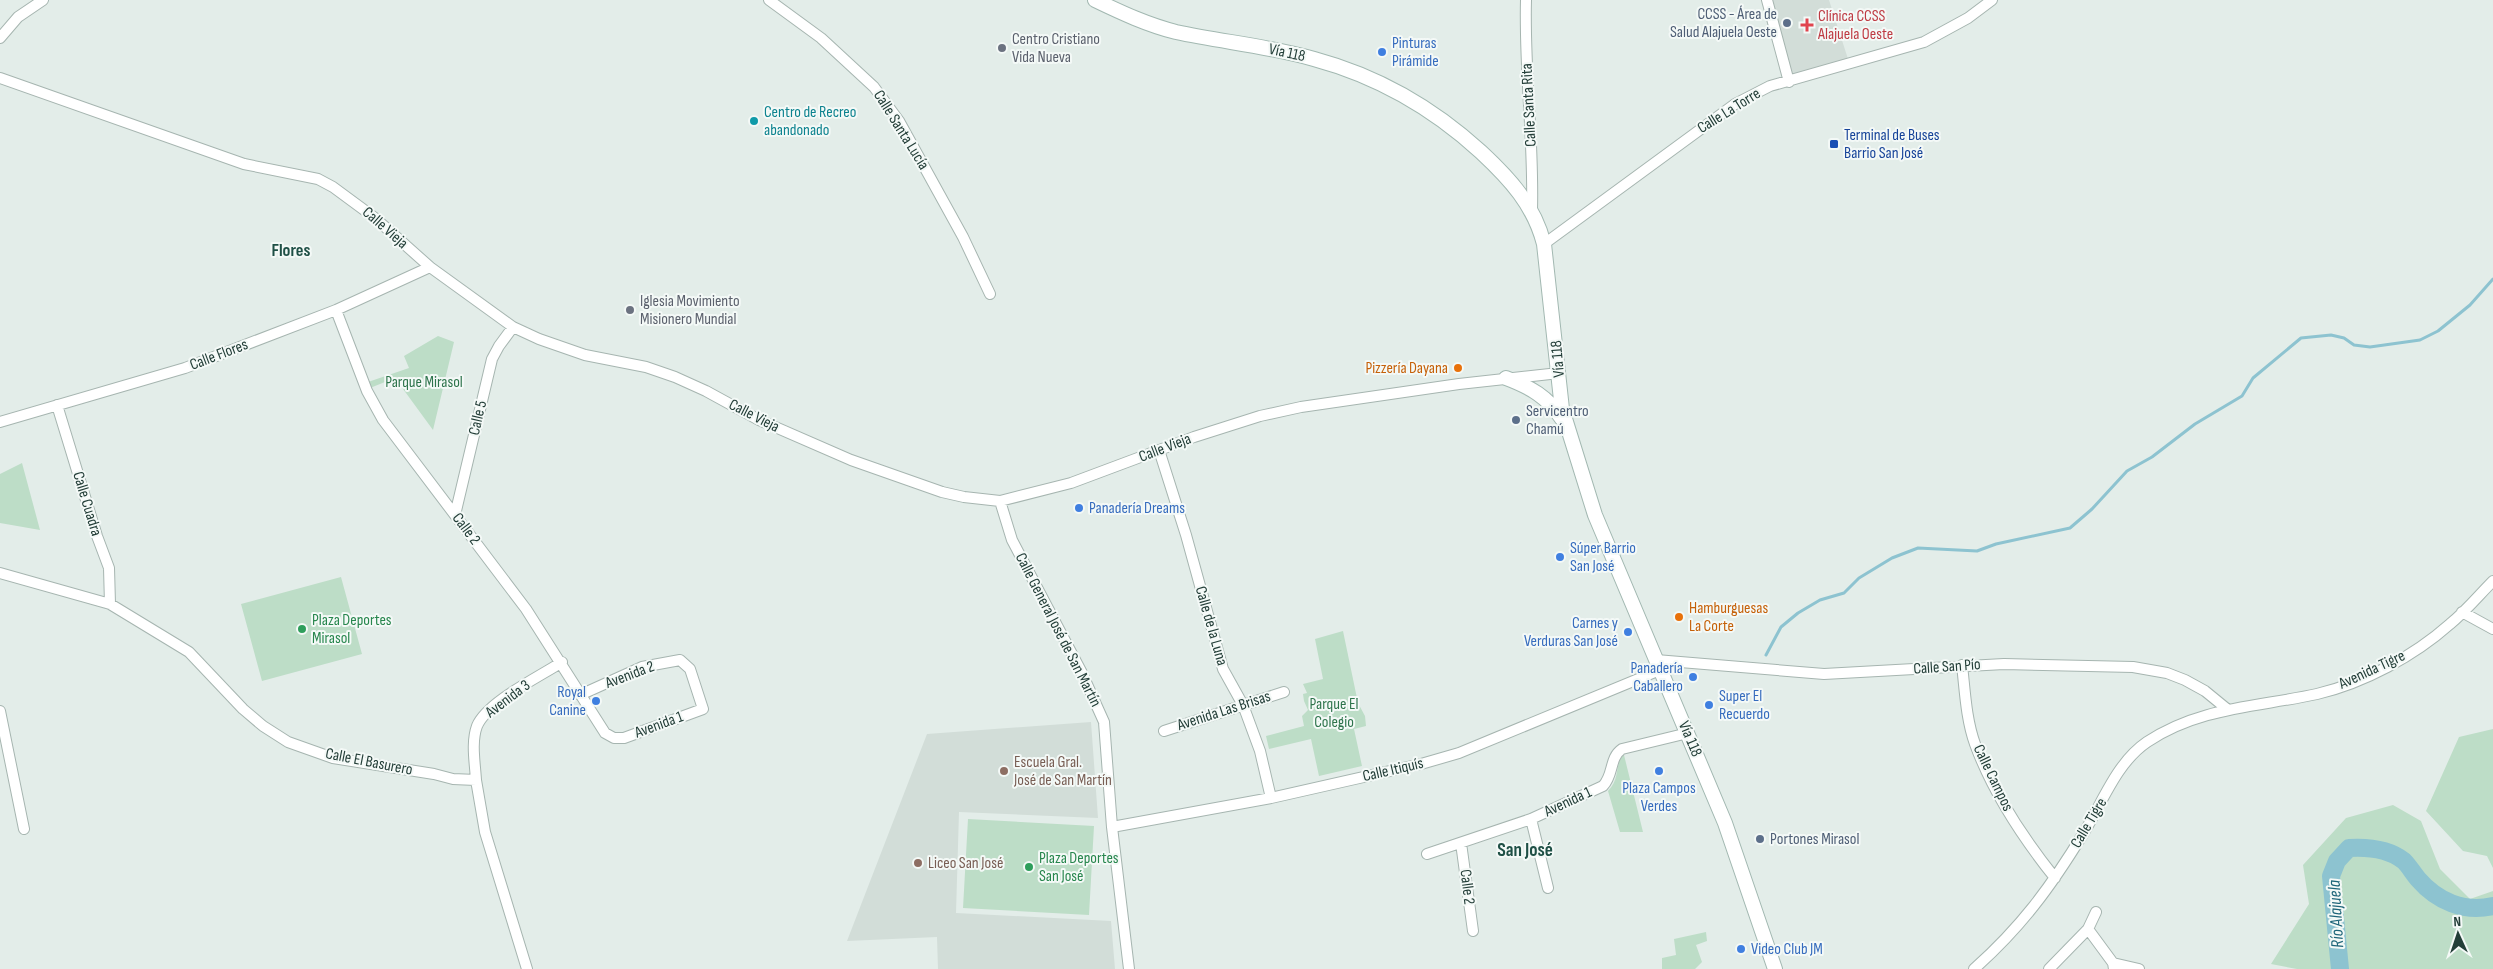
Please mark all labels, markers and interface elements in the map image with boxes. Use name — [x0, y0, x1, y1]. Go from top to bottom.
place label: CCSS - Área de Salud Alajuela Oeste — [1670, 5, 1777, 42]
place label: Clínica CCSS Alajuela Oeste — [1817, 7, 1893, 44]
marker: CCSS - Área de Salud Alajuela Oeste — [1781, 17, 1793, 29]
marker: Clínica CCSS Alajuela Oeste — [1800, 18, 1814, 32]
place label: Centro Cristiano Vida Nueva — [1012, 30, 1100, 67]
place label: Pinturas Pirámide — [1392, 34, 1439, 71]
street label: Vía 118 — [1267, 40, 1307, 66]
marker: Centro Cristiano Vida Nueva — [996, 42, 1008, 54]
marker: Pinturas Pirámide — [1376, 46, 1388, 58]
street label: Calle Santa Rita — [1517, 63, 1541, 147]
street label: Calle La Torre — [1694, 84, 1764, 138]
street label: Calle Santa Lucía — [869, 87, 933, 173]
place label: Centro de Recreo abandonado — [764, 103, 856, 140]
marker: Centro de Recreo abandonado — [748, 115, 760, 127]
place label: Terminal de Buses Barrio San José — [1844, 126, 1940, 163]
marker: Terminal de Buses Barrio San José — [1828, 138, 1840, 150]
street label: Calle Vieja — [358, 203, 412, 253]
district label: Flores — [272, 240, 311, 261]
place label: Iglesia Movimiento Misionero Mundial — [640, 292, 740, 329]
marker: Iglesia Movimiento Misionero Mundial — [624, 304, 636, 316]
street label: Calle Flores — [187, 335, 251, 375]
street label: Vía 118 — [1547, 340, 1569, 378]
place label: Pizzería Dayana — [1365, 359, 1448, 378]
marker: Pizzería Dayana — [1452, 362, 1464, 374]
park label: Parque Mirasol — [385, 373, 463, 392]
street label: Calle Vieja — [726, 395, 782, 437]
street label: Calle 5 — [465, 399, 491, 437]
place label: Servicentro Chamú — [1526, 402, 1589, 439]
marker: Servicentro Chamú — [1510, 414, 1522, 426]
street label: Calle Vieja — [1136, 429, 1194, 467]
street label: Calle Cuadra — [68, 470, 106, 538]
place label: Panadería Dreams — [1089, 499, 1185, 518]
marker: Panadería Dreams — [1073, 502, 1085, 514]
street label: Calle 2 — [448, 509, 484, 549]
place label: Súper Barrio San José — [1570, 539, 1636, 576]
street label: Calle General José de San Martín — [1011, 550, 1105, 710]
marker: Súper Barrio San José — [1554, 551, 1566, 563]
street label: Calle de la Luna — [1191, 584, 1231, 668]
place label: Hamburguesas La Corte — [1689, 599, 1768, 636]
place label: Plaza Deportes Mirasol — [312, 611, 392, 648]
marker: Hamburguesas La Corte — [1673, 611, 1685, 623]
place label: Carnes y Verduras San José — [1524, 614, 1618, 651]
marker: Plaza Deportes Mirasol — [296, 623, 308, 635]
marker: Carnes y Verduras San José — [1622, 626, 1634, 638]
street label: Avenida Tigre — [2335, 646, 2408, 694]
street label: Calle San Pío — [1913, 655, 1981, 679]
street label: Avenida 2 — [602, 657, 657, 693]
place label: Panadería Caballero — [1630, 659, 1683, 696]
marker: Panadería Caballero — [1687, 671, 1699, 683]
street label: Avenida 3 — [481, 676, 534, 723]
place label: Royal Canine — [549, 683, 586, 720]
street label: Avenida Las Brisas — [1174, 687, 1273, 735]
place label: Super El Recuerdo — [1719, 687, 1770, 724]
marker: Royal Canine — [590, 695, 602, 707]
park label: Parque El Colegio — [1310, 695, 1358, 732]
marker: Super El Recuerdo — [1703, 699, 1715, 711]
street label: Avenida 1 — [631, 707, 686, 743]
street label: Vía 118 — [1674, 718, 1706, 760]
street label: Calle Campos — [1969, 742, 2017, 815]
street label: Calle El Basurero — [324, 744, 414, 780]
place label: Escuela Gral. José de San Martín — [1013, 753, 1112, 790]
street label: Calle Itiquís — [1361, 754, 1425, 786]
marker: Escuela Gral. José de San Martín — [998, 765, 1010, 777]
marker: Plaza Campos Verdes — [1653, 765, 1665, 777]
place label: Plaza Campos Verdes — [1622, 779, 1696, 816]
street label: Avenida 1 — [1540, 783, 1595, 822]
street label: Calle Tigre — [2067, 794, 2111, 852]
place label: Portones Mirasol — [1770, 830, 1859, 849]
marker: Portones Mirasol — [1754, 833, 1766, 845]
district label: San José — [1497, 839, 1553, 862]
place label: Plaza Deportes San José — [1039, 849, 1119, 886]
place label: Liceo San José — [928, 854, 1003, 873]
marker: Liceo San José — [912, 857, 924, 869]
marker: Plaza Deportes San José — [1023, 861, 1035, 873]
street label: Calle 2 — [1455, 868, 1479, 906]
water label: Río Alajuela — [2324, 879, 2348, 949]
north arrow — [2433, 909, 2483, 959]
text: N — [2453, 913, 2462, 930]
place label: Video Club JM — [1751, 940, 1823, 959]
marker: Video Club JM — [1735, 943, 1747, 955]

